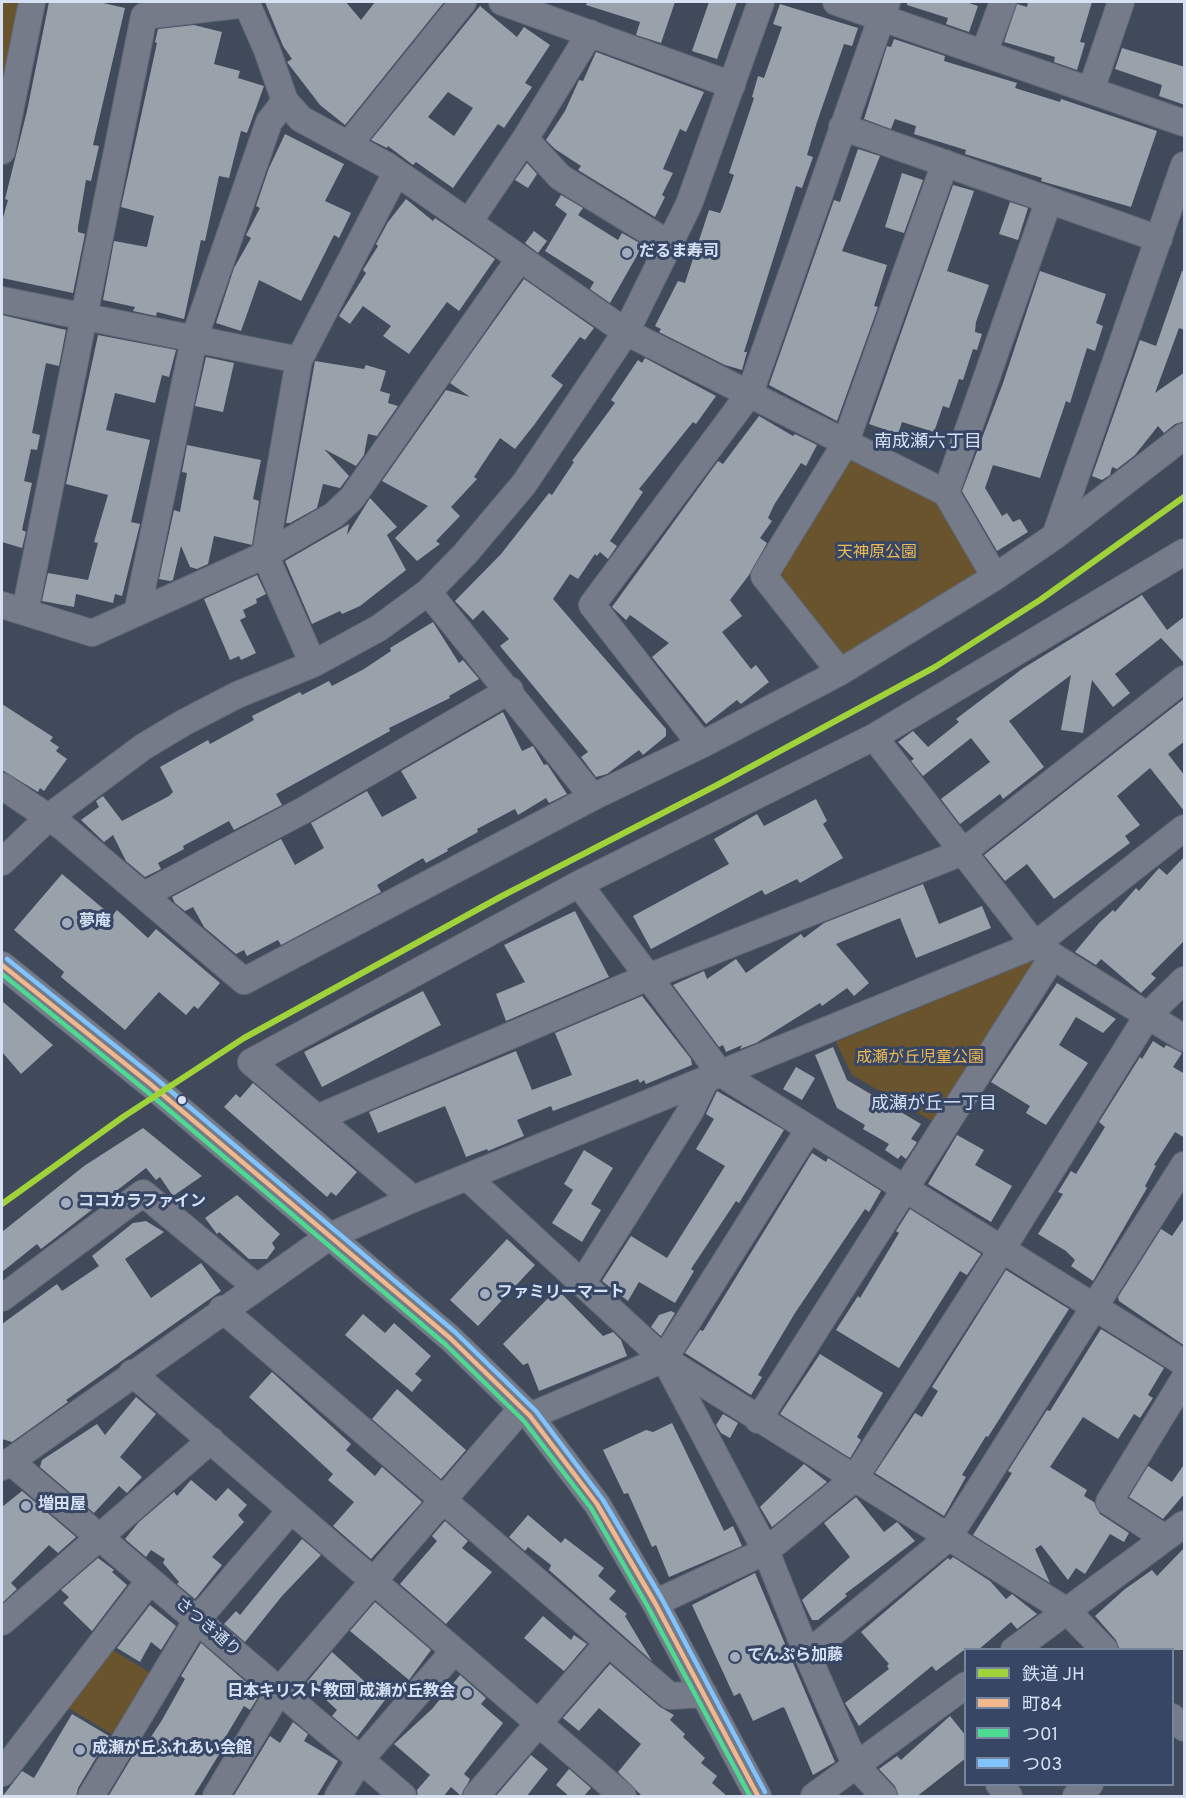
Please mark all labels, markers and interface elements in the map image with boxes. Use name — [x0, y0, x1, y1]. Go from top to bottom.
place label: だるま寿司 — [639, 243, 719, 263]
marker: だるま寿司 — [620, 246, 634, 260]
district label: 南成瀬六丁目 — [874, 432, 982, 454]
park label: 天神原公園 — [837, 544, 917, 564]
place label: 夢庵 — [79, 913, 111, 933]
marker: 夢庵 — [60, 916, 74, 930]
park label: 成瀬が丘児童公園 — [856, 1049, 984, 1069]
unlabelled marker — [176, 1094, 188, 1106]
district label: 成瀬が丘一丁目 — [871, 1094, 997, 1116]
place label: ココカラファイン — [78, 1193, 206, 1213]
marker: ココカラファイン — [59, 1196, 73, 1210]
place label: ファミリーマート — [497, 1284, 625, 1304]
marker: ファミリーマート — [478, 1287, 492, 1301]
place label: 増田屋 — [38, 1496, 86, 1516]
marker: 増田屋 — [19, 1499, 33, 1513]
street label: さつき通り — [171, 1595, 243, 1661]
place label: てんぷら加藤 — [747, 1647, 843, 1667]
legend — [964, 1648, 1174, 1786]
marker: てんぷら加藤 — [728, 1650, 742, 1664]
text: 鉄道 JH — [1022, 1664, 1085, 1687]
place label: 日本キリスト教団 成瀬が丘教会 — [227, 1683, 455, 1703]
marker: 日本キリスト教団 成瀬が丘教会 — [460, 1686, 474, 1700]
text: 町84 — [1022, 1694, 1062, 1717]
text: つ01 — [1022, 1724, 1058, 1747]
place label: 成瀬が丘ふれあい会館 — [92, 1740, 252, 1760]
marker: 成瀬が丘ふれあい会館 — [73, 1743, 87, 1757]
text: つ03 — [1022, 1754, 1062, 1777]

